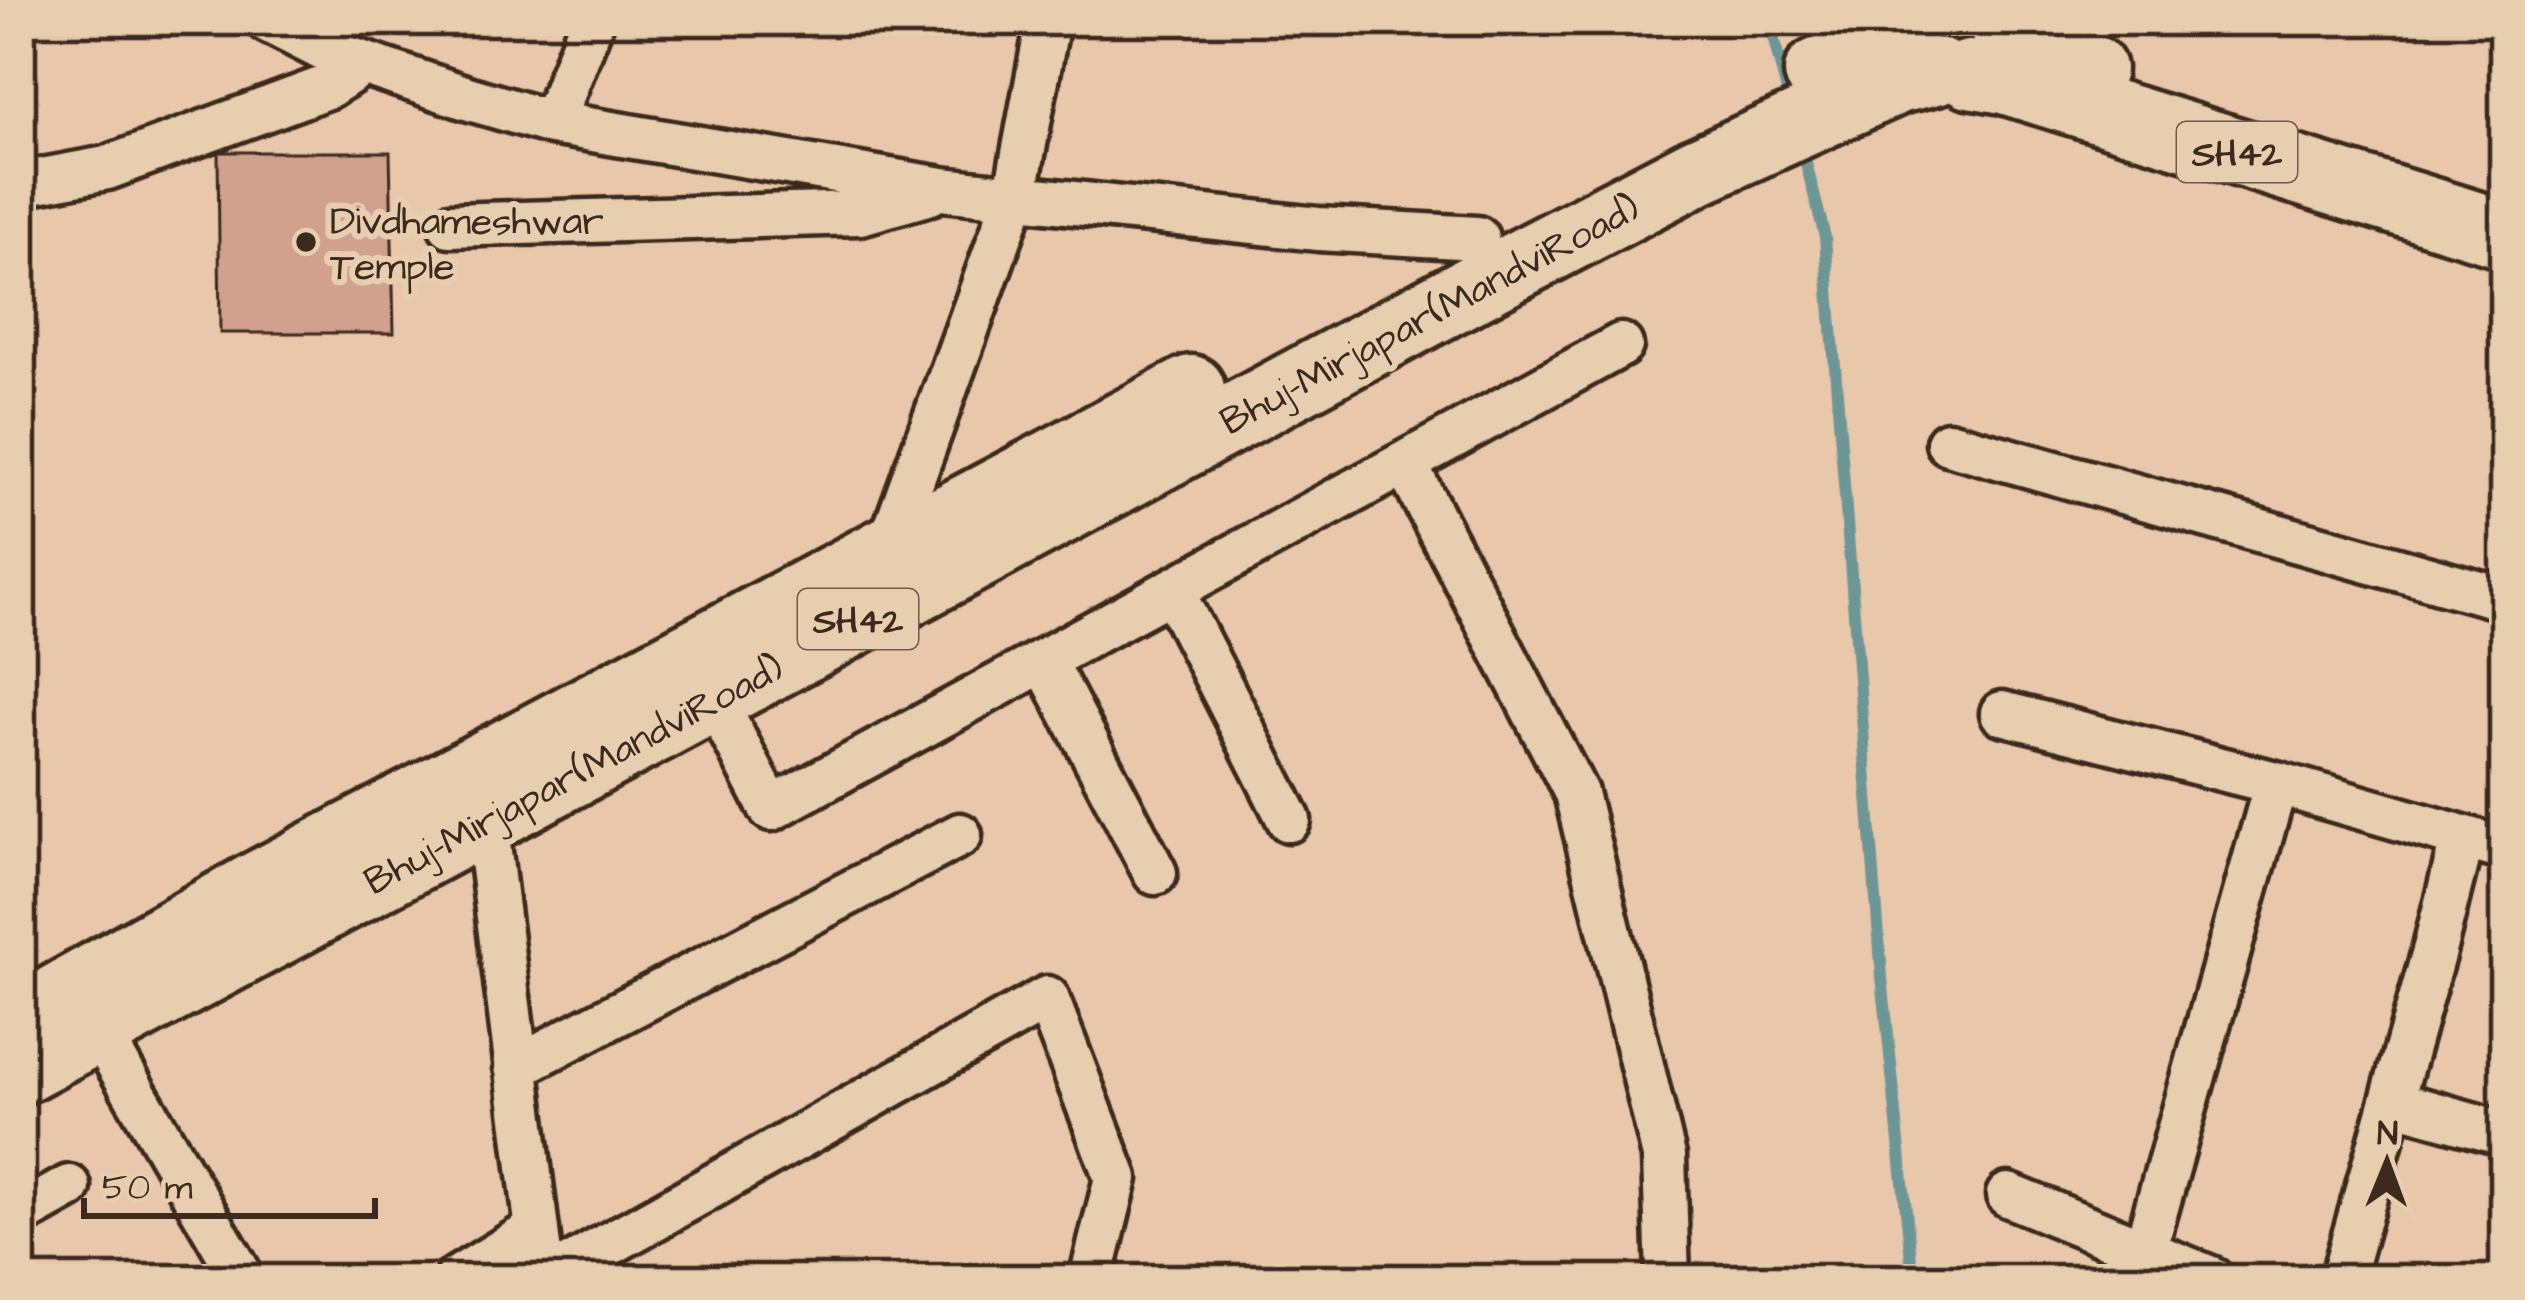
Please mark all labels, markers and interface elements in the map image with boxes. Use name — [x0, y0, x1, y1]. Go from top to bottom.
road number: SH42 — [2177, 122, 2297, 182]
street label: Bhuj-Mirjapar(MandviRoad) — [1211, 182, 1650, 449]
place label: Divdhameshwar Temple — [330, 196, 604, 295]
marker: Divdhameshwar Temple — [293, 229, 319, 255]
road number: SH42 — [798, 589, 918, 649]
street label: Bhuj-Mirjapar(MandviRoad) — [355, 642, 794, 909]
north arrow — [2327, 1102, 2447, 1222]
text: N — [2377, 1111, 2399, 1157]
scale bar — [84, 1144, 375, 1218]
text: 50 m — [102, 1162, 193, 1213]

